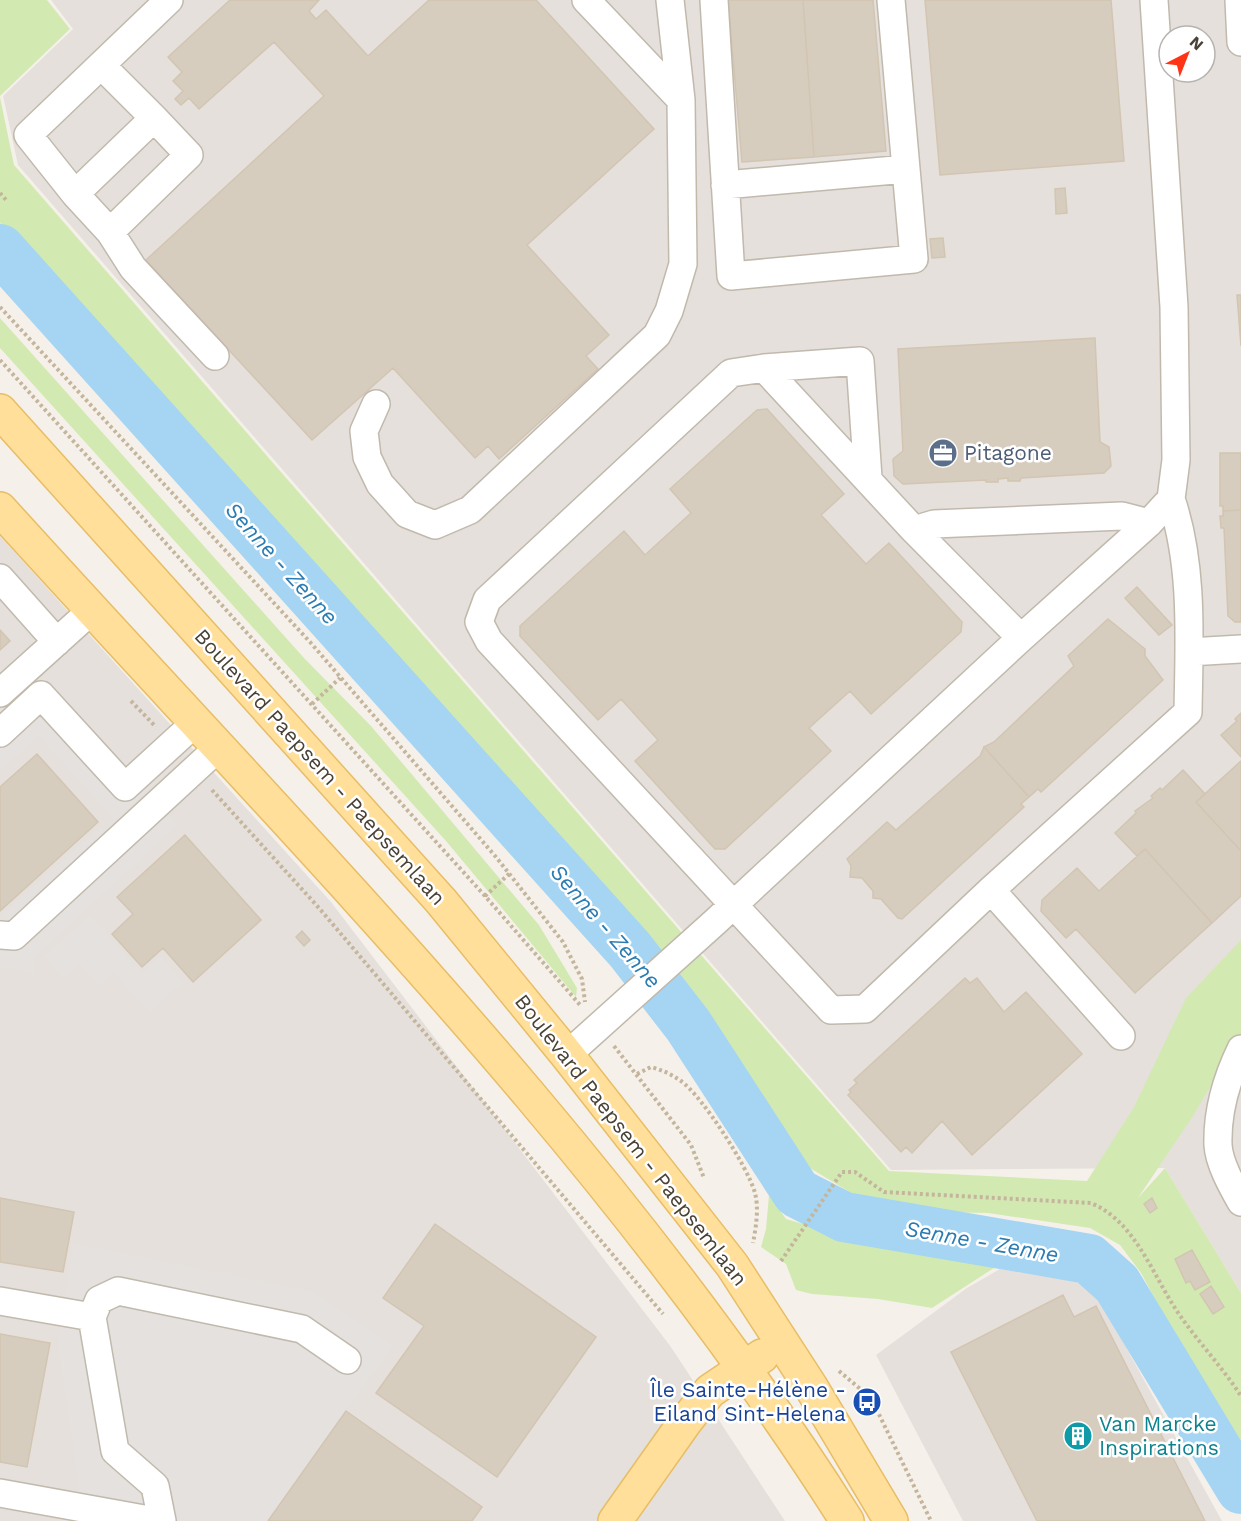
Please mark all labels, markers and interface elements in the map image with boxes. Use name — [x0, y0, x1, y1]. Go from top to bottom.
north arrow — [1157, 24, 1217, 84]
text: N — [1186, 32, 1207, 54]
office icon: Pitagone — [927, 437, 959, 469]
place label: Pitagone — [964, 440, 1052, 465]
water label: Senne - Zenne — [220, 497, 343, 629]
street label: Boulevard Paepsem - Paepsemlaan — [190, 623, 451, 910]
water label: Senne - Zenne — [545, 859, 666, 993]
street label: Boulevard Paepsem - Paepsemlaan — [510, 989, 753, 1290]
water label: Senne - Zenne — [903, 1216, 1061, 1267]
place label: Île Sainte-Hélène - Eiland Sint-Helena — [649, 1377, 846, 1426]
bus stop icon: Île Sainte-Hélène - Eiland Sint-Helena — [851, 1386, 883, 1418]
place label: Van Marcke Inspirations — [1099, 1411, 1219, 1460]
building icon: Van Marcke Inspirations — [1062, 1420, 1094, 1452]

